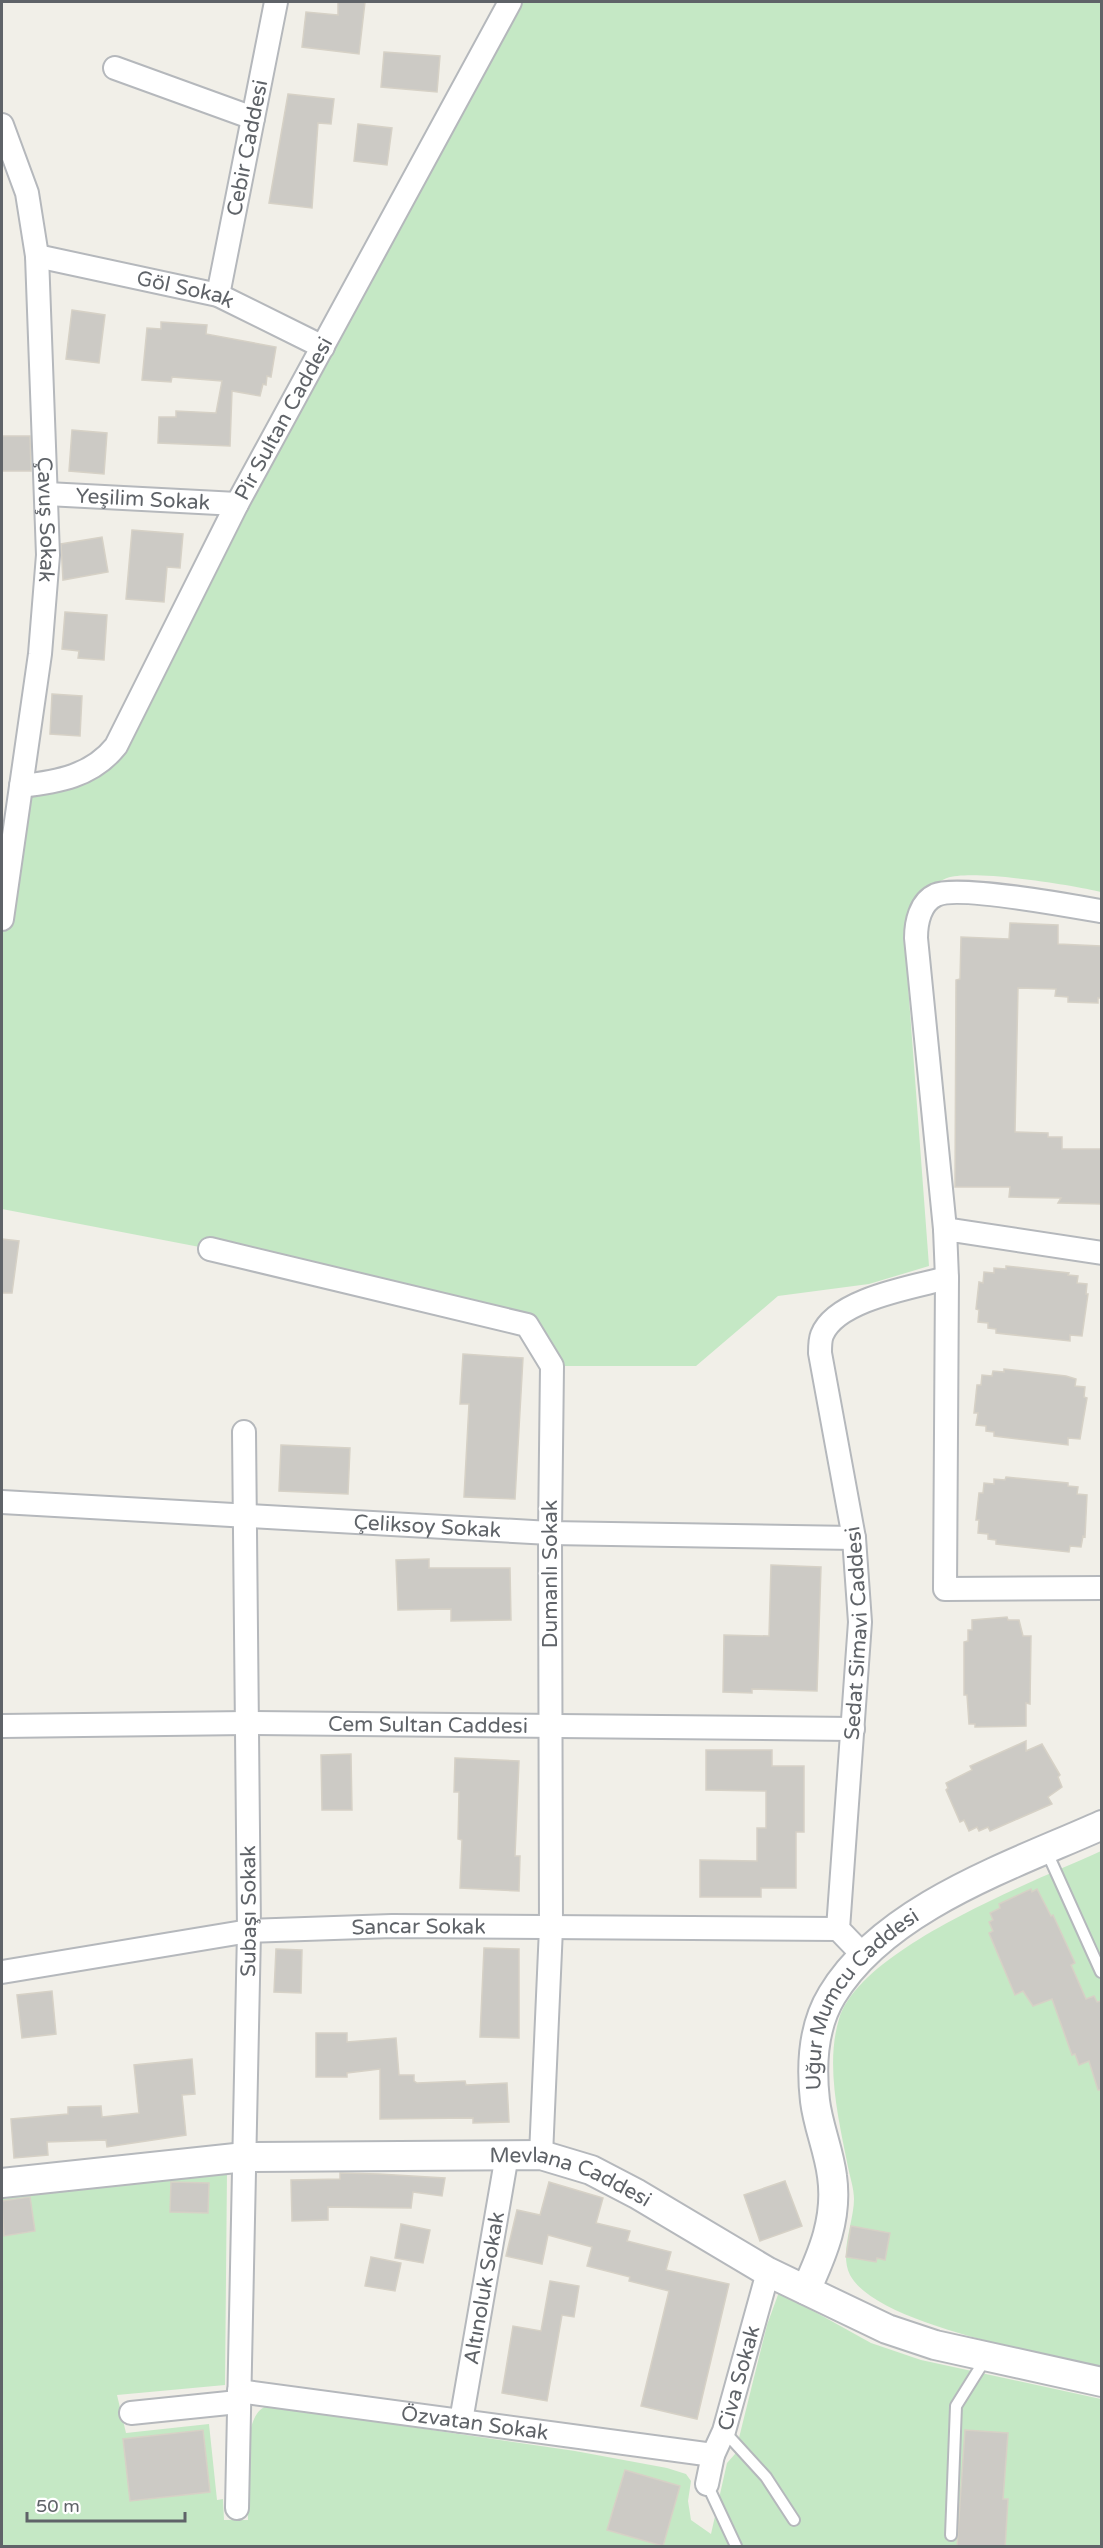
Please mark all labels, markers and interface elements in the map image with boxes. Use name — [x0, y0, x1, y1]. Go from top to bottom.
street label: Cebir Caddesi — [222, 78, 273, 218]
street label: Göl Sokak — [134, 266, 238, 314]
street label: Pir Sultan Caddesi — [230, 333, 338, 505]
street label: Çavuş Sokak — [31, 456, 60, 583]
street label: Yeşilim Sokak — [75, 484, 211, 516]
street label: Dumanlı Sokak — [538, 1500, 563, 1648]
street label: Çeliksoy Sokak — [353, 1510, 502, 1543]
street label: Sedat Simavi Caddesi — [840, 1524, 873, 1741]
street label: Cem Sultan Caddesi — [328, 1712, 528, 1739]
street label: Subaşı Sokak — [236, 1845, 262, 1977]
street label: Uğur Mumcu Caddesi — [801, 1903, 924, 2091]
street label: Sancar Sokak — [351, 1914, 486, 1940]
street label: Mevlana Caddesi — [489, 2143, 656, 2213]
street label: Altınoluk Sokak — [459, 2210, 510, 2366]
street label: Civa Sokak — [713, 2323, 766, 2434]
street label: Özvatan Sokak — [400, 2401, 550, 2446]
scale bar — [27, 2485, 184, 2523]
text: 50 m — [36, 2495, 80, 2517]

